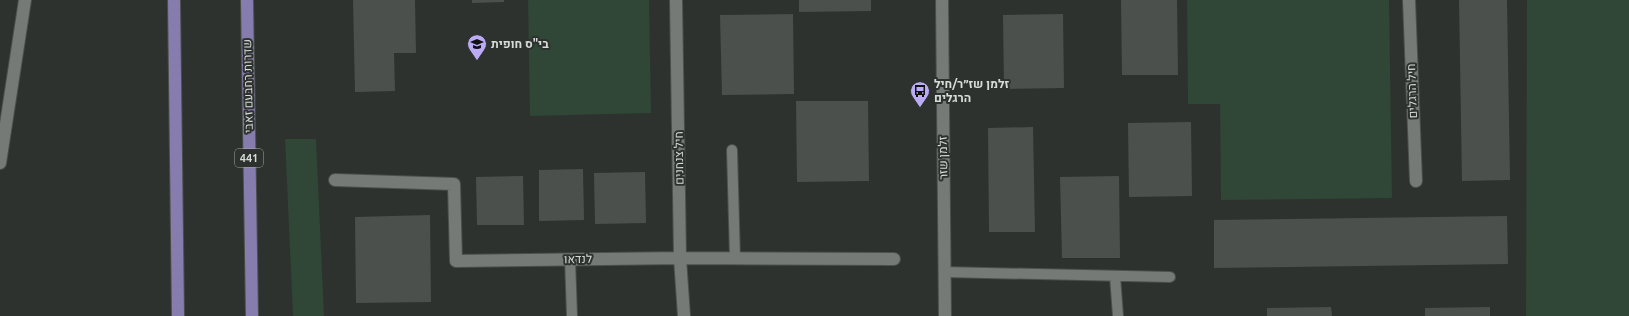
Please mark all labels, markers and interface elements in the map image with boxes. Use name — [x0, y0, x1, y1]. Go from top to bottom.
school or university icon: בי"ס חופית — [466, 33, 488, 61]
place label: בי"ס חופית — [491, 37, 549, 50]
street label: שדרות רחבעם זאבי — [240, 39, 255, 133]
street label: חיל הרגלים — [1404, 63, 1419, 119]
place label: זלמן שז״ר/חיל הרגלים — [934, 77, 1009, 104]
bus stop icon: זלמן שז״ר/חיל הרגלים — [909, 80, 931, 108]
street label: חיל צנחנים — [672, 131, 685, 185]
street label: זלמן שזר — [936, 136, 949, 180]
road number: 441 — [235, 149, 263, 167]
street label: לנדאו — [564, 252, 592, 265]

